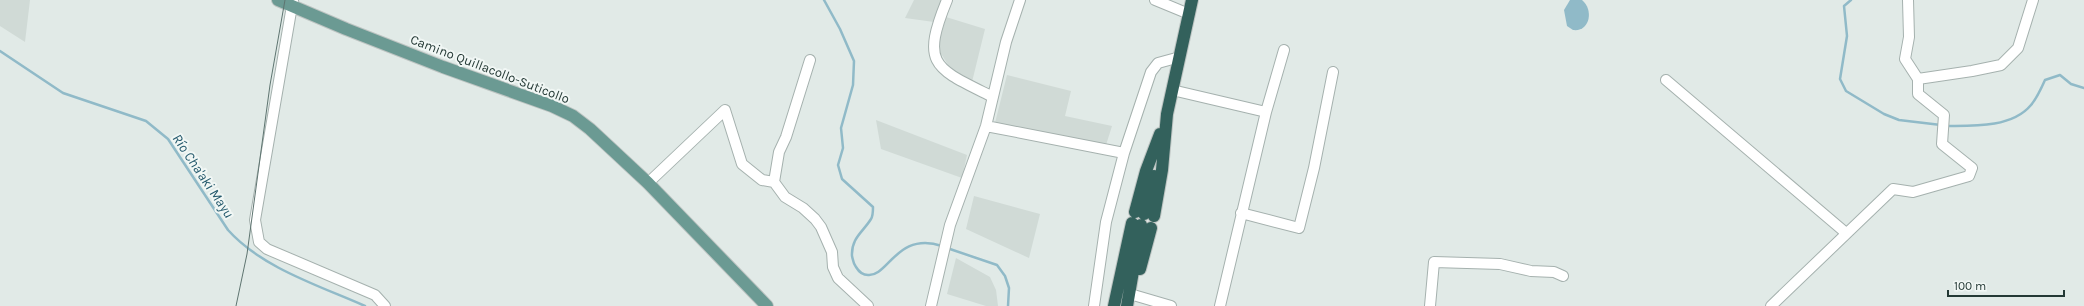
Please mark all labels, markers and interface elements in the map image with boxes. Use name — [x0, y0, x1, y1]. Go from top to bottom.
street label: Camino Quillacollo-Suticollo — [408, 32, 572, 106]
water label: Río Cha'aki Mayu — [169, 131, 237, 221]
scale bar — [1948, 272, 2064, 298]
text: 100 m — [1954, 279, 1986, 293]

